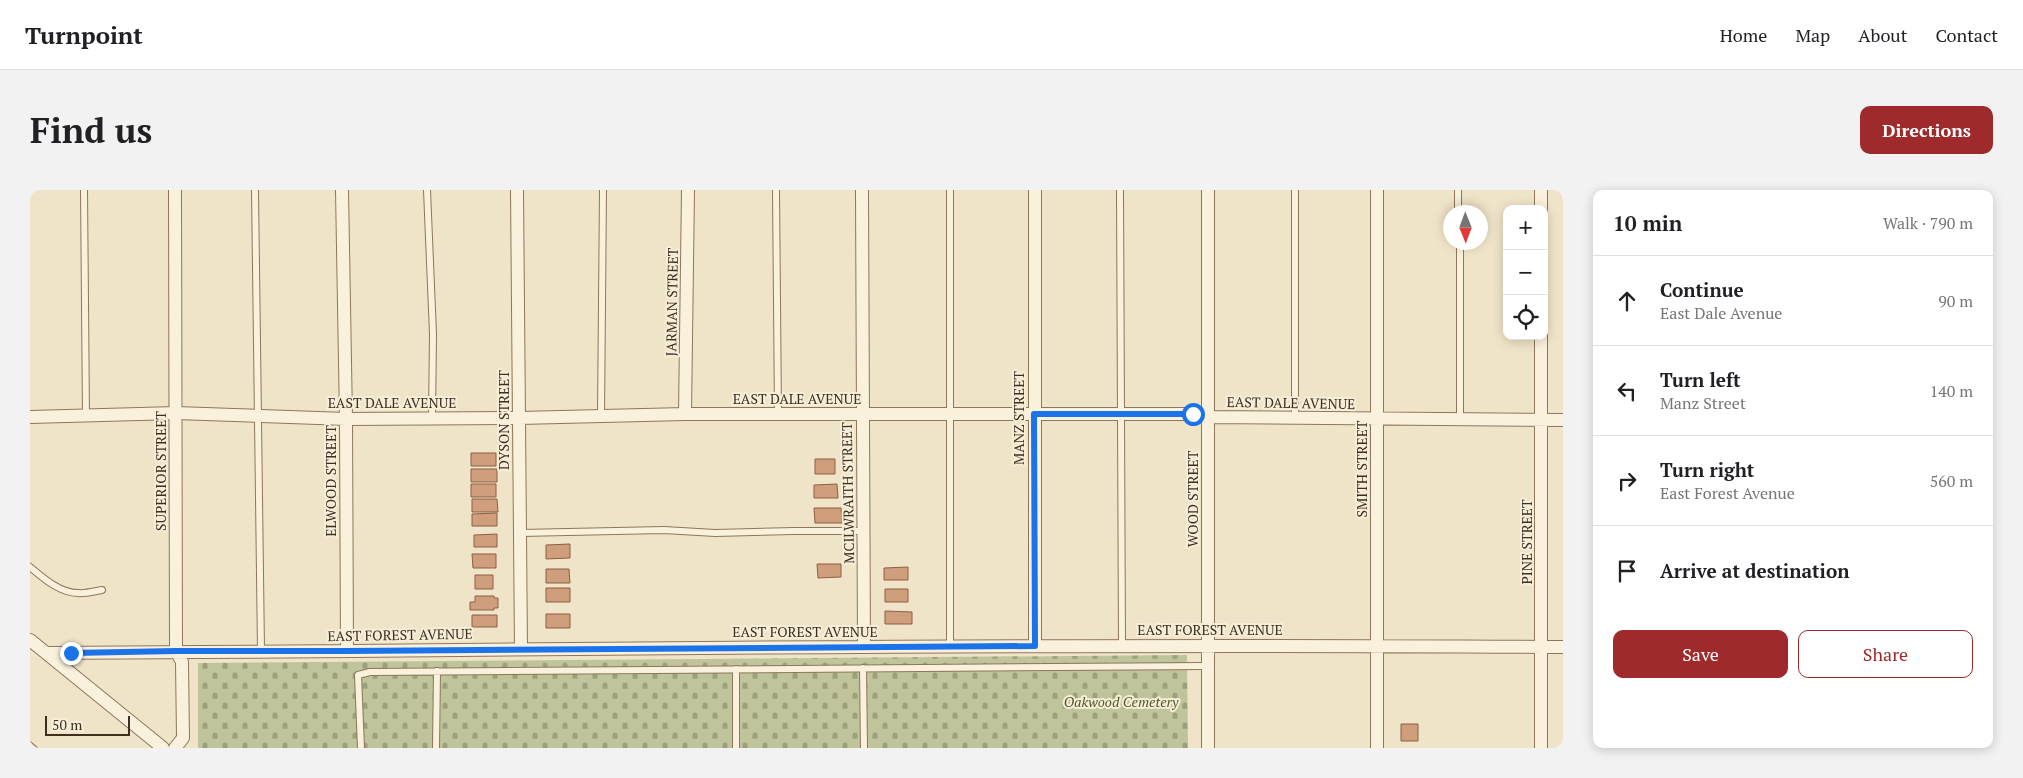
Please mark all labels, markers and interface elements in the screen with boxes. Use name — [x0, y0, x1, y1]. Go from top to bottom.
text: Turnpoint — [25, 19, 143, 51]
text: Home — [1720, 23, 1767, 47]
text: Map — [1795, 23, 1830, 47]
text: About — [1858, 23, 1907, 47]
text: Contact — [1935, 23, 1998, 47]
button: Directions — [1860, 106, 1993, 154]
text: Find us — [30, 107, 152, 153]
north arrow — [1443, 205, 1488, 250]
map controls — [1503, 205, 1548, 340]
button: + — [1503, 205, 1548, 250]
text: 10 min — [1613, 209, 1682, 237]
text: Walk · 790 m — [1883, 212, 1973, 234]
street label: JARMAN STREET — [661, 247, 682, 356]
button: − — [1503, 250, 1548, 295]
text: Continue — [1660, 277, 1744, 302]
icon: ahead — [1613, 287, 1641, 315]
text: 90 m — [1938, 290, 1973, 312]
button: locate — [1503, 295, 1548, 340]
text: East Dale Avenue — [1660, 302, 1782, 324]
text: Turn left — [1660, 367, 1741, 392]
street label: DYSON STREET — [494, 370, 513, 470]
street label: MANZ STREET — [1009, 371, 1028, 465]
icon: left — [1613, 377, 1641, 405]
text: 140 m — [1930, 380, 1973, 402]
street label: EAST DALE AVENUE — [733, 389, 861, 408]
street label: EAST DALE AVENUE — [1227, 392, 1355, 413]
text: Manz Street — [1660, 392, 1746, 414]
street label: EAST DALE AVENUE — [328, 393, 456, 412]
route start — [1182, 403, 1205, 426]
street label: SUPERIOR STREET — [151, 411, 170, 531]
street label: SMITH STREET — [1352, 420, 1371, 517]
street label: MCILWRAITH STREET — [837, 422, 858, 564]
street label: ELWOOD STREET — [321, 425, 340, 537]
street label: WOOD STREET — [1183, 450, 1202, 547]
text: Turn right — [1660, 457, 1754, 482]
icon: right — [1613, 467, 1641, 495]
text: 560 m — [1930, 470, 1973, 492]
text: East Forest Avenue — [1660, 482, 1795, 504]
street label: PINE STREET — [1517, 499, 1536, 585]
icon: arrive — [1613, 557, 1641, 585]
text: Arrive at destination — [1660, 558, 1849, 583]
street label: EAST FOREST AVENUE — [1137, 620, 1283, 639]
street label: EAST FOREST AVENUE — [732, 622, 878, 641]
street label: EAST FOREST AVENUE — [327, 624, 473, 645]
button: Save — [1613, 630, 1788, 678]
button: Share — [1798, 630, 1973, 678]
route end — [60, 642, 83, 665]
park label: Oakwood Cemetery — [1064, 692, 1179, 711]
scale bar — [45, 713, 130, 736]
text: 50 m — [52, 715, 82, 734]

